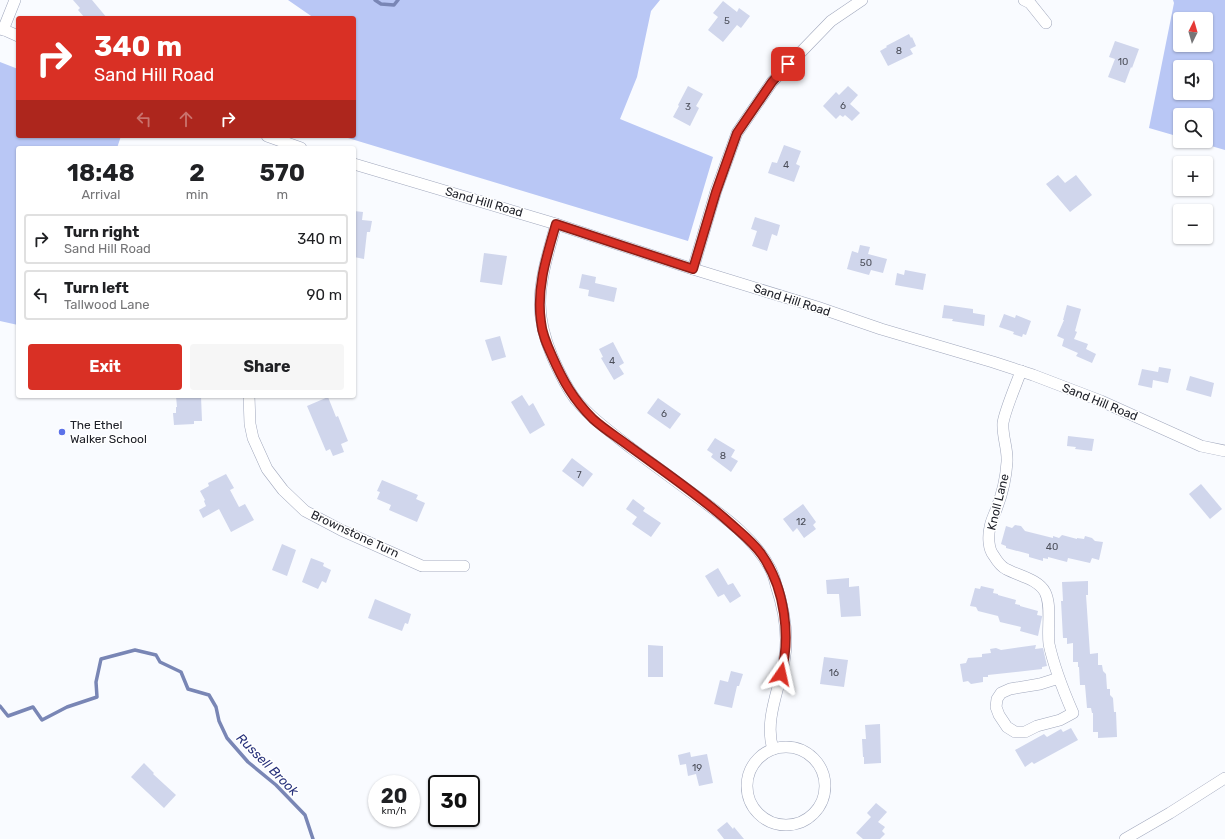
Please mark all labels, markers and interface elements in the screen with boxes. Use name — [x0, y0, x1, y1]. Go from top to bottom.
north arrow — [1173, 12, 1213, 52]
map controls — [1173, 12, 1213, 244]
house number: 5 — [724, 15, 730, 27]
text: 340 m — [94, 30, 182, 63]
icon: right — [28, 32, 80, 84]
house number: 8 — [896, 45, 902, 57]
pin — [771, 47, 805, 81]
icon: arrive — [777, 53, 799, 75]
house number: 10 — [1118, 56, 1128, 68]
button: sound — [1173, 60, 1213, 100]
text: Sand Hill Road — [94, 64, 214, 86]
house number: 6 — [840, 100, 846, 112]
house number: 3 — [685, 101, 691, 113]
icon: left — [133, 108, 155, 130]
icon: ahead — [175, 108, 197, 130]
icon: right — [217, 108, 239, 130]
button: search — [1173, 108, 1213, 148]
button: + — [1173, 156, 1213, 196]
text: 18:48 — [67, 159, 135, 187]
text: 2 — [189, 159, 205, 187]
text: 570 — [259, 159, 305, 187]
house number: 4 — [783, 159, 789, 171]
street label: Sand Hill Road — [444, 184, 524, 220]
text: Arrival — [81, 187, 120, 202]
text: min — [186, 187, 208, 202]
text: m — [276, 187, 288, 202]
button: − — [1173, 204, 1213, 244]
text: Turn right — [64, 223, 139, 241]
icon: right — [30, 228, 52, 250]
text: 340 m — [297, 230, 342, 248]
text: Sand Hill Road — [64, 241, 151, 256]
house number: 50 — [860, 257, 872, 269]
text: Turn left — [64, 279, 129, 297]
street label: Sand Hill Road — [752, 281, 832, 319]
icon: left — [30, 284, 52, 306]
text: 90 m — [307, 286, 342, 304]
text: Tallwood Lane — [64, 297, 150, 312]
button: Exit — [28, 344, 182, 390]
button: Share — [190, 344, 344, 390]
house number: 4 — [609, 355, 615, 367]
street label: Sand Hill Road — [1060, 381, 1140, 423]
house number: 6 — [661, 408, 667, 420]
place label: The Ethel Walker School — [70, 418, 147, 446]
marker: The Ethel Walker School — [57, 427, 67, 437]
house number: 8 — [720, 450, 726, 462]
house number: 7 — [576, 469, 582, 481]
street label: Knoll Lane — [984, 472, 1012, 532]
street label: Brownstone Turn — [309, 507, 401, 561]
house number: 12 — [796, 516, 806, 528]
house number: 40 — [1046, 541, 1058, 553]
position arrow — [760, 653, 802, 695]
house number: 16 — [829, 667, 839, 679]
water label: Russell Brook — [233, 730, 302, 799]
house number: 19 — [692, 762, 702, 774]
speed limit sign: 30 — [428, 775, 480, 827]
text: 20 — [381, 784, 407, 808]
text: km/h — [382, 805, 406, 817]

